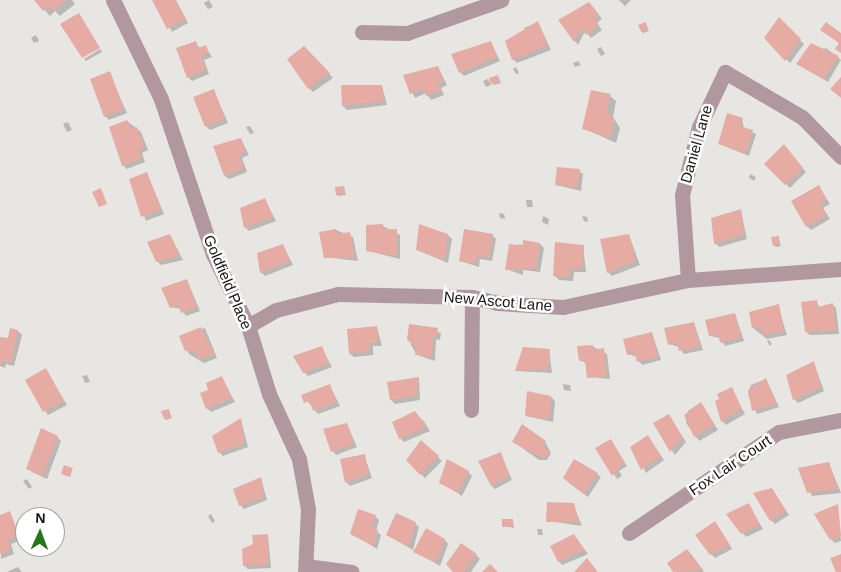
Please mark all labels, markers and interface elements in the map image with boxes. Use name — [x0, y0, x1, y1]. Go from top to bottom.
street label: Daniel Lane — [676, 103, 716, 185]
street label: Goldfield Place — [200, 232, 256, 332]
street label: New Ascot Lane — [443, 287, 553, 315]
street label: Fox Lair Court — [686, 431, 774, 499]
north arrow — [15, 507, 65, 557]
text: N — [35, 510, 46, 526]

